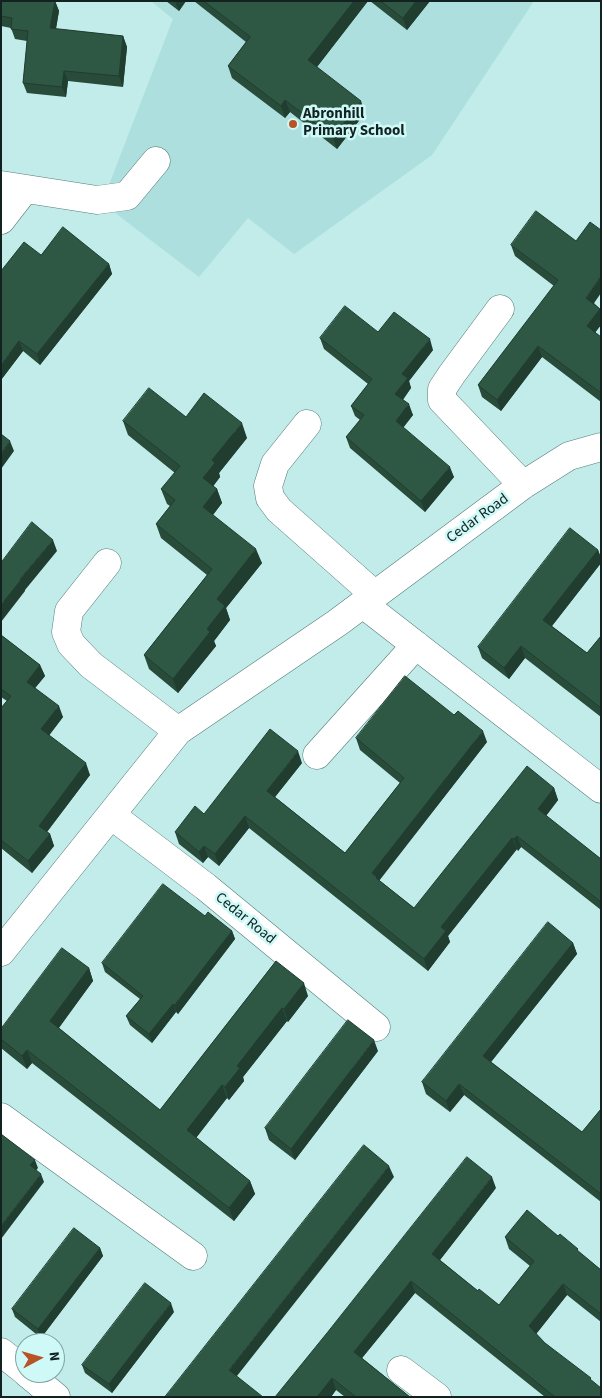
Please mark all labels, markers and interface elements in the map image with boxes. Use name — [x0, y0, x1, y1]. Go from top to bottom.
place label: Abronhill Primary School — [303, 106, 405, 141]
marker: Abronhill Primary School — [287, 118, 299, 130]
street label: Cedar Road — [443, 490, 513, 548]
street label: Cedar Road — [211, 889, 279, 949]
north arrow — [15, 1333, 65, 1383]
text: N — [43, 1351, 64, 1362]

